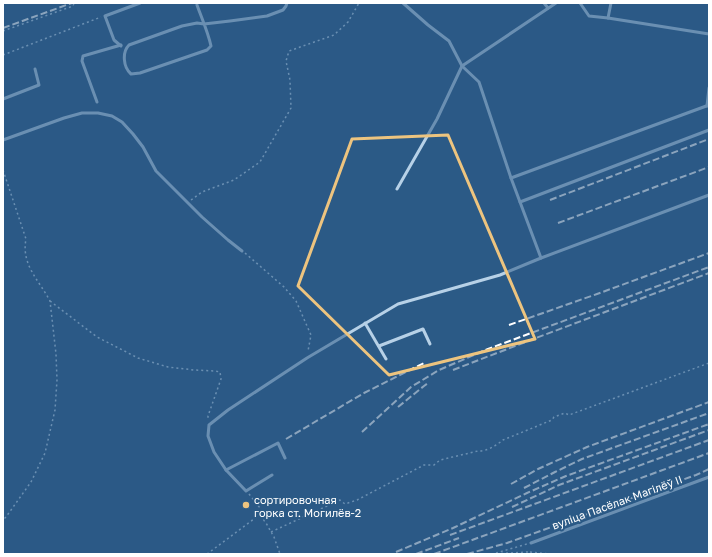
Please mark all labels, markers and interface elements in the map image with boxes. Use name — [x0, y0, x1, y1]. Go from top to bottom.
street label: вуліца Пасёлак Магілёў II — [550, 472, 684, 532]
place label: сортировочная горка ст. Могилёв-2 — [254, 493, 361, 519]
marker: сортировочная горка ст. Могилёв-2 — [241, 500, 251, 510]

